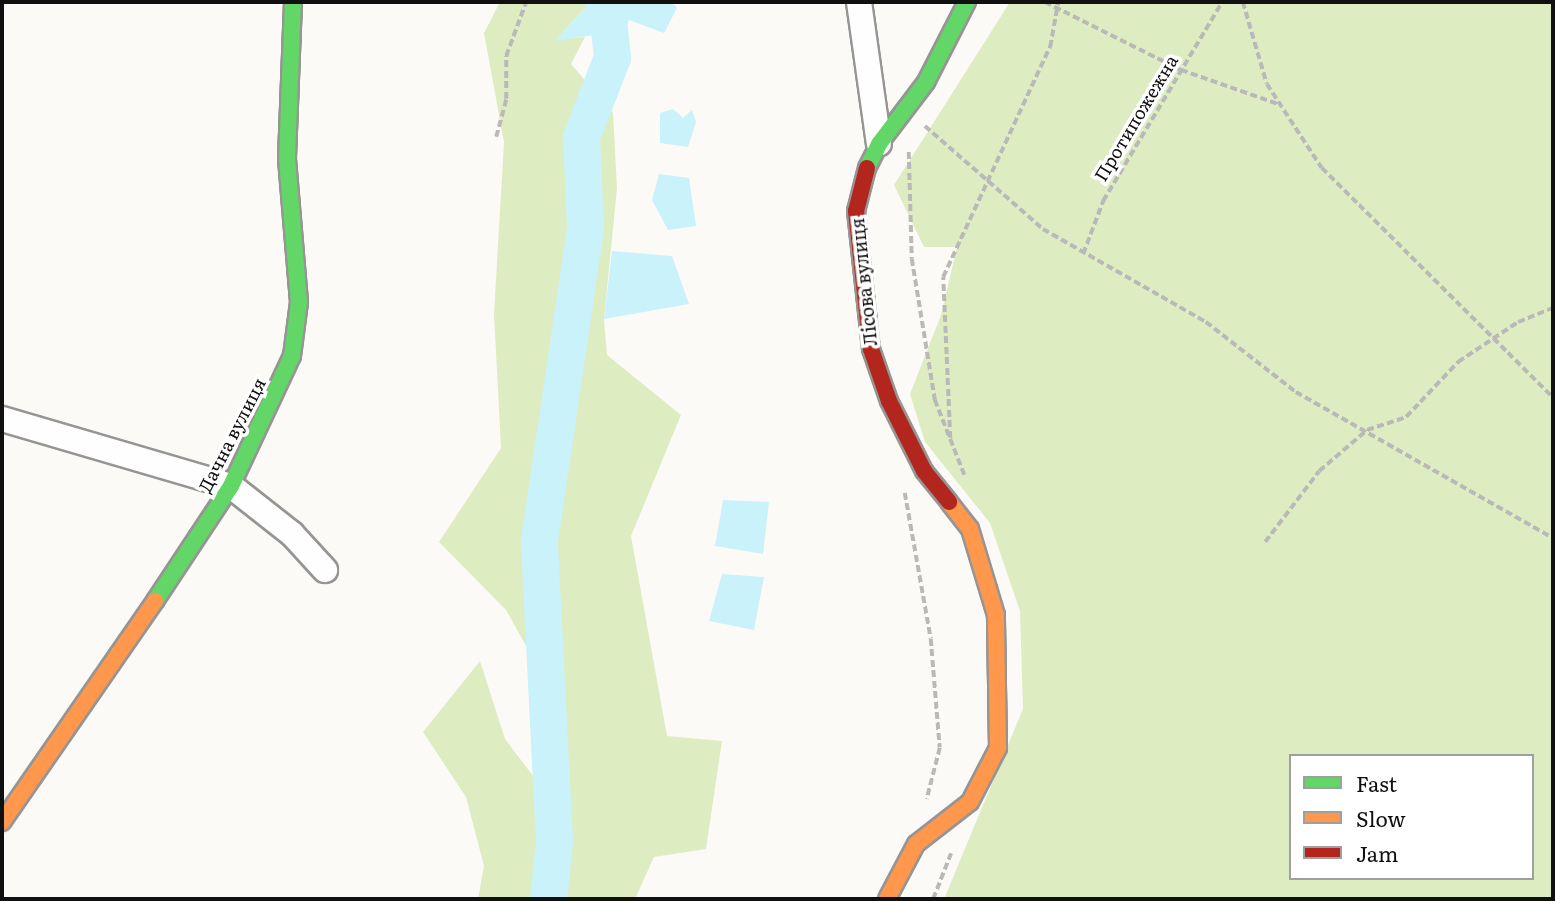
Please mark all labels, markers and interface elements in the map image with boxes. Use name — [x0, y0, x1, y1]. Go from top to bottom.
street label: Протипожежна — [1090, 51, 1182, 185]
street label: Лісова вулиця — [847, 217, 881, 347]
street label: Дачна вулиця — [194, 374, 270, 496]
legend — [1289, 754, 1534, 880]
text: Fast — [1356, 767, 1397, 798]
text: Slow — [1356, 802, 1406, 833]
text: Jam — [1356, 837, 1398, 868]

